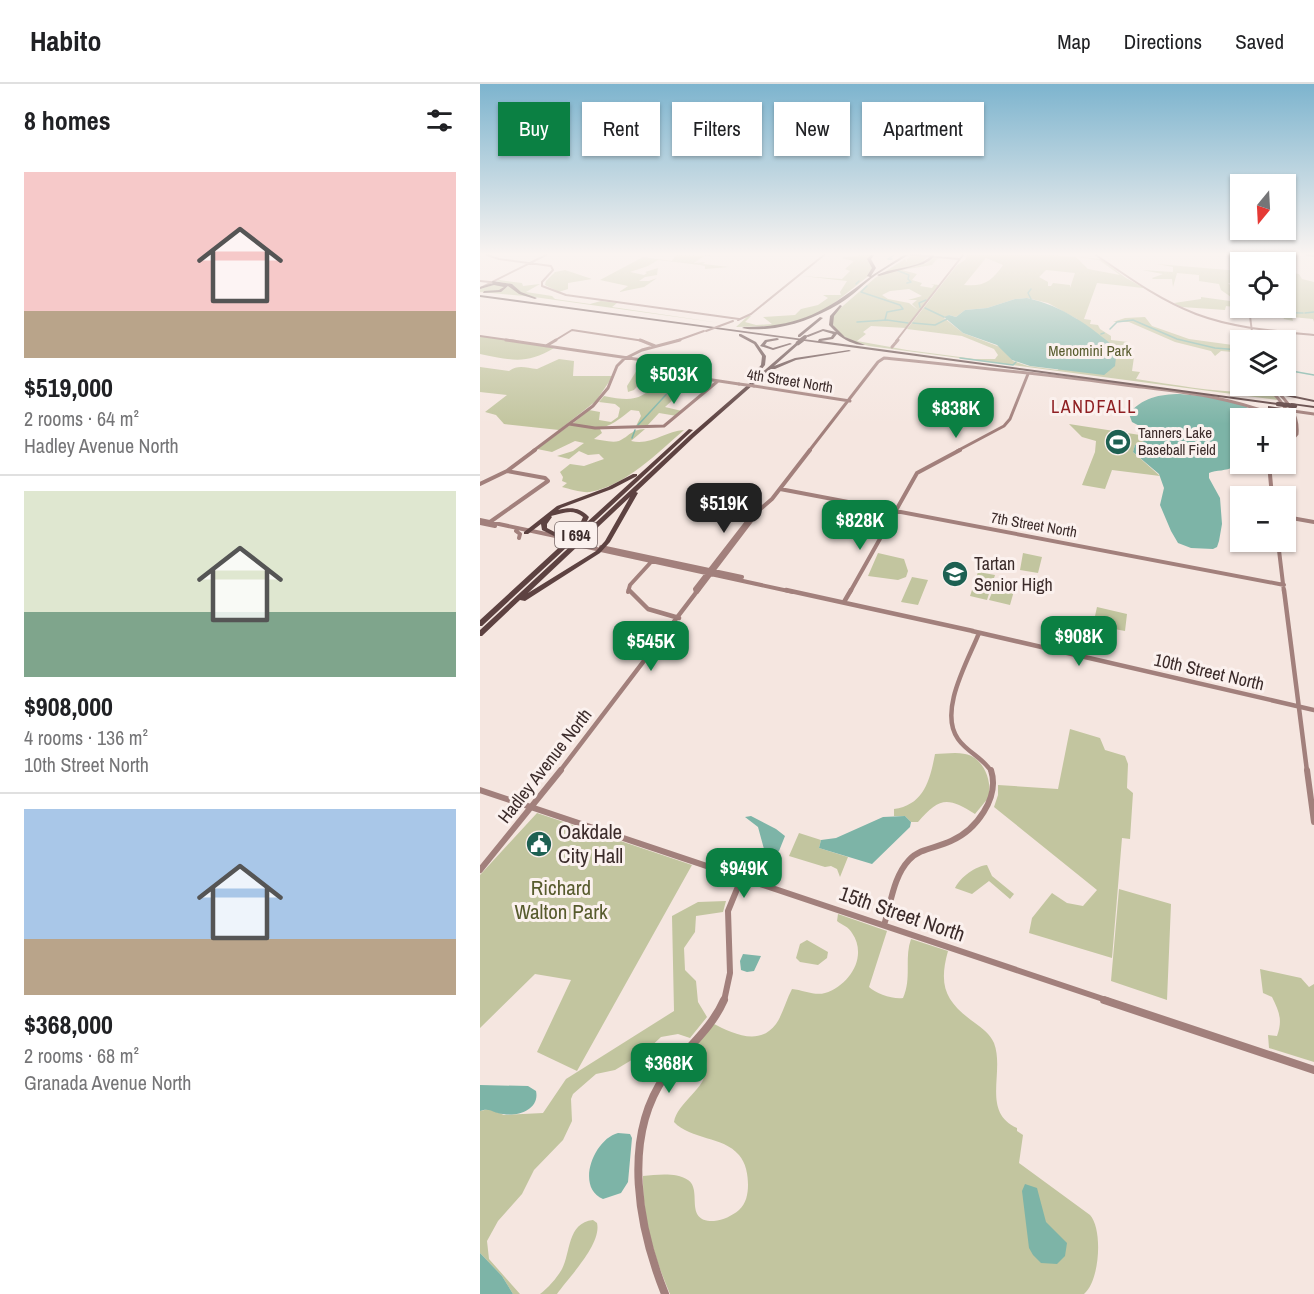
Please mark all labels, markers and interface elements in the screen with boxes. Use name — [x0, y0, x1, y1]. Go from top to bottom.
text: Habito — [30, 22, 101, 60]
text: Map — [1057, 27, 1091, 56]
text: Directions — [1124, 27, 1202, 56]
text: Saved — [1235, 27, 1284, 56]
chip: Buy — [498, 102, 570, 156]
chip: Rent — [582, 102, 660, 156]
chip: Filters — [672, 102, 762, 156]
chip: New — [774, 102, 850, 156]
chip: Apartment — [862, 102, 984, 156]
text: 8 homes — [24, 103, 111, 138]
icon: filters — [423, 104, 456, 137]
north arrow — [1230, 174, 1296, 240]
map controls — [1230, 174, 1296, 552]
icon: home — [186, 211, 294, 319]
button: locate — [1230, 252, 1296, 318]
button: layers — [1230, 330, 1296, 396]
park label: Menomini Park — [1048, 340, 1133, 361]
pin: $503K — [632, 354, 716, 405]
text: $503K — [650, 360, 698, 387]
street label: 4th Street North — [746, 363, 835, 398]
text: $519,000 — [24, 370, 113, 405]
pin: $838K — [914, 388, 998, 439]
text: $838K — [932, 394, 980, 421]
district label: LANDFALL — [1051, 394, 1137, 419]
text: 2 rooms · 64 m² — [24, 405, 139, 432]
button: + — [1230, 408, 1296, 474]
place label: Tanners Lake Baseball Field — [1138, 422, 1216, 460]
sports icon: Tanners Lake Baseball Field — [1103, 427, 1133, 457]
text: Hadley Avenue North — [24, 432, 179, 459]
pin: $519K — [682, 483, 766, 534]
button: − — [1230, 486, 1296, 552]
text: $519K — [700, 489, 748, 516]
pin: $828K — [818, 500, 902, 551]
text: $828K — [836, 506, 884, 533]
street label: 7th Street North — [990, 507, 1079, 542]
road number: I 694 — [555, 522, 597, 548]
icon: home — [186, 530, 294, 638]
place label: Tartan Senior High — [974, 551, 1053, 597]
school or university icon: Tartan Senior High — [940, 559, 970, 589]
pin: $908K — [1037, 616, 1121, 667]
pin: $545K — [609, 621, 693, 672]
text: $908K — [1055, 622, 1103, 649]
text: $545K — [627, 627, 675, 654]
street label: 10th Street North — [1152, 647, 1267, 696]
text: $908,000 — [24, 689, 113, 724]
street label: Hadley Avenue North — [492, 703, 597, 828]
text: 4 rooms · 136 m² — [24, 724, 148, 751]
text: 10th Street North — [24, 751, 149, 778]
place label: Oakdale City Hall — [558, 817, 623, 870]
public building icon: Oakdale City Hall — [524, 829, 554, 859]
icon: home — [186, 848, 294, 956]
pin: $949K — [702, 848, 786, 899]
text: $949K — [720, 854, 768, 881]
park label: Richard Walton Park — [514, 873, 608, 926]
street label: 15th Street North — [835, 878, 969, 949]
text: $368,000 — [24, 1007, 113, 1042]
text: 2 rooms · 68 m² — [24, 1042, 139, 1069]
pin: $368K — [627, 1043, 711, 1094]
text: $368K — [645, 1049, 693, 1076]
text: Granada Avenue North — [24, 1069, 191, 1096]

